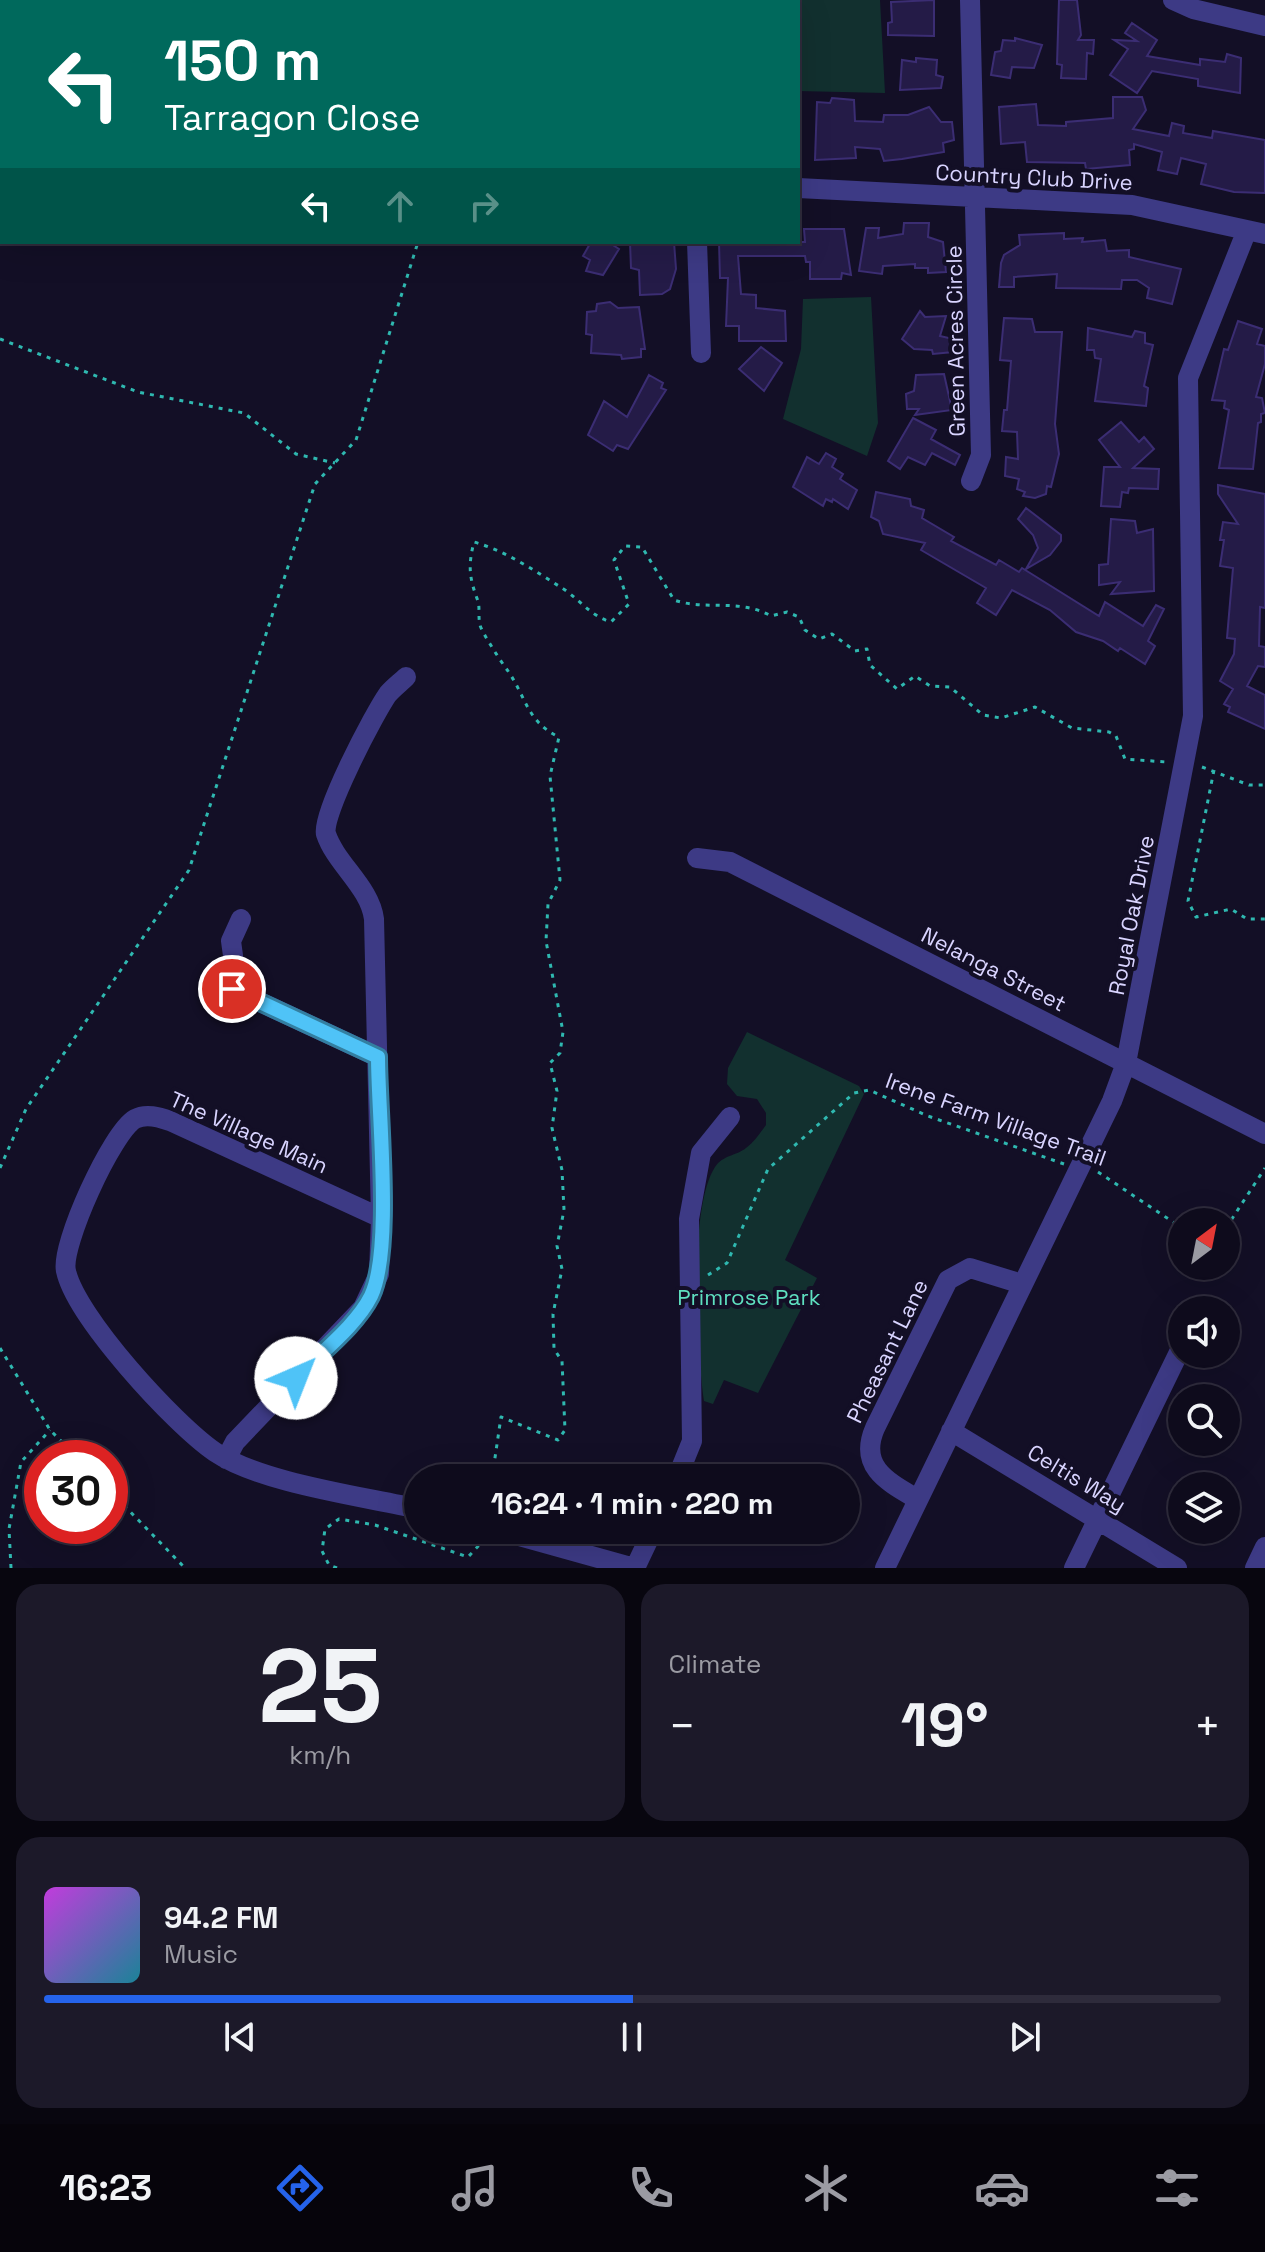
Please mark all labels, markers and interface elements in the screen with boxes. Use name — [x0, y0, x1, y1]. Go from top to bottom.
text: 150 m — [164, 25, 321, 96]
icon: left — [32, 32, 136, 136]
text: Tarragon Close — [164, 95, 421, 141]
street label: Country Club Drive — [935, 158, 1133, 196]
icon: left — [294, 184, 338, 228]
icon: ahead — [378, 184, 422, 228]
icon: right — [462, 184, 506, 228]
street label: Green Acres Circle — [939, 245, 971, 437]
street label: Royal Oak Drive — [1102, 833, 1160, 997]
street label: Nelanga Street — [917, 920, 1071, 1018]
pin — [198, 955, 266, 1023]
icon: arrive — [210, 967, 254, 1011]
street label: Irene Farm Village Trail — [882, 1066, 1110, 1172]
street label: The Village Main — [166, 1085, 332, 1179]
north arrow — [1168, 1208, 1240, 1280]
map controls — [1168, 1208, 1240, 1544]
street label: Pheasant Lane — [840, 1274, 934, 1428]
park label: Primrose Park — [677, 1283, 821, 1311]
button: sound — [1168, 1296, 1240, 1368]
position arrow — [254, 1336, 338, 1420]
button: search — [1168, 1384, 1240, 1456]
street label: Celtis Way — [1023, 1438, 1131, 1518]
speed limit sign: 30 — [24, 1440, 128, 1544]
button: layers — [1168, 1472, 1240, 1544]
text: 16:24 · 1 min · 220 m — [491, 1484, 773, 1523]
text: 25 — [258, 1620, 382, 1752]
text: Climate — [669, 1647, 761, 1681]
text: 19° — [901, 1687, 989, 1764]
text: − — [669, 1698, 696, 1754]
text: + — [1194, 1698, 1221, 1754]
text: km/h — [289, 1738, 351, 1772]
text: 94.2 FM — [164, 1898, 278, 1937]
text: Music — [164, 1937, 238, 1971]
icon: previous — [218, 2015, 262, 2059]
icon: pause — [610, 2015, 654, 2059]
icon: next — [1003, 2015, 1047, 2059]
icon: directions — [272, 2160, 328, 2216]
icon: music — [447, 2160, 503, 2216]
icon: phone — [623, 2160, 679, 2216]
icon: climate — [798, 2160, 854, 2216]
icon: car — [974, 2160, 1030, 2216]
icon: filters — [1149, 2160, 1205, 2216]
text: 16:23 — [60, 2165, 152, 2211]

